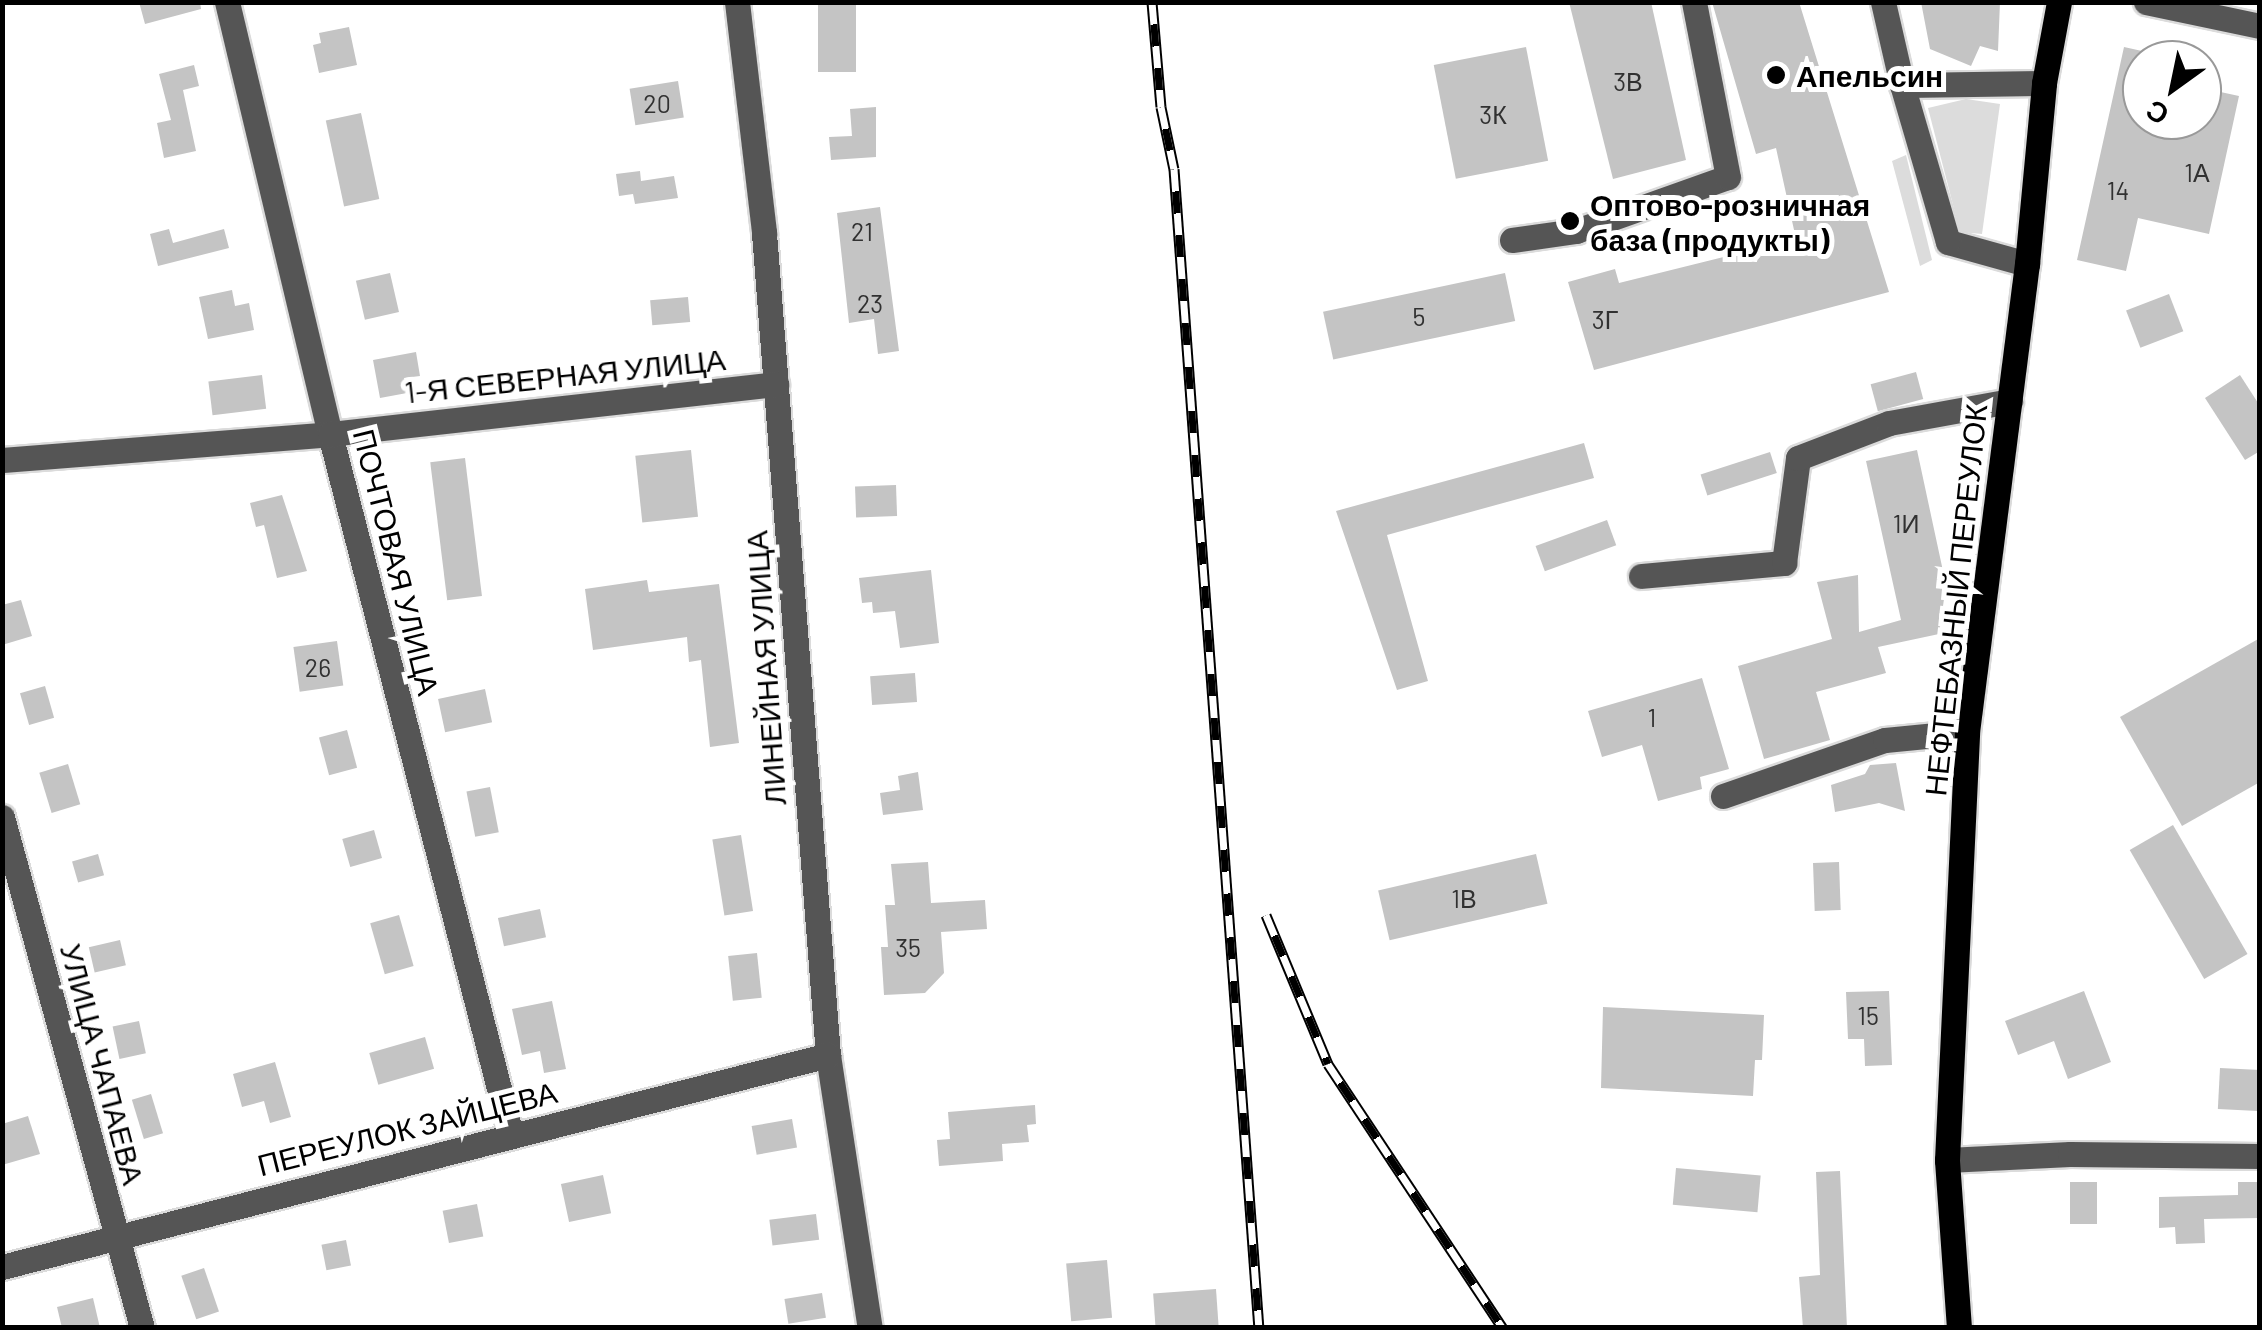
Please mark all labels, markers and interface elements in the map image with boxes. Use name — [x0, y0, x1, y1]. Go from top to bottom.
north arrow — [2122, 40, 2222, 140]
place label: Апельсин — [1796, 57, 1943, 93]
marker: Апельсин — [1765, 64, 1787, 86]
house number: 3В — [1613, 66, 1643, 96]
house number: 20 — [643, 88, 671, 118]
text: С — [2139, 94, 2175, 133]
house number: 3К — [1479, 99, 1507, 129]
house number: 1А — [2184, 157, 2210, 187]
house number: 14 — [2107, 175, 2129, 205]
place label: Оптово-розничная база (продукты) — [1590, 186, 1870, 256]
marker: Оптово-розничная база (продукты) — [1559, 210, 1581, 232]
house number: 21 — [851, 216, 873, 246]
house number: 23 — [857, 288, 883, 318]
house number: 5 — [1413, 301, 1425, 331]
house number: 3Г — [1592, 304, 1618, 334]
street label: 1-Я СЕВЕРНАЯ УЛИЦА — [403, 340, 727, 410]
street label: НЕФТЕБАЗНЫЙ ПЕРЕУЛОК — [1917, 402, 1993, 798]
street label: ПОЧТОВАЯ УЛИЦА — [347, 425, 447, 699]
house number: 1И — [1893, 508, 1919, 538]
street label: ЛИНЕЙНАЯ УЛИЦА — [737, 529, 793, 807]
house number: 26 — [305, 652, 331, 682]
house number: 1 — [1648, 702, 1656, 732]
house number: 1В — [1451, 883, 1477, 913]
house number: 35 — [895, 932, 921, 962]
street label: УЛИЦА ЧАПАЕВА — [54, 940, 152, 1188]
house number: 15 — [1857, 1000, 1879, 1030]
street label: ПЕРЕУЛОК ЗАЙЦЕВА — [254, 1073, 560, 1183]

